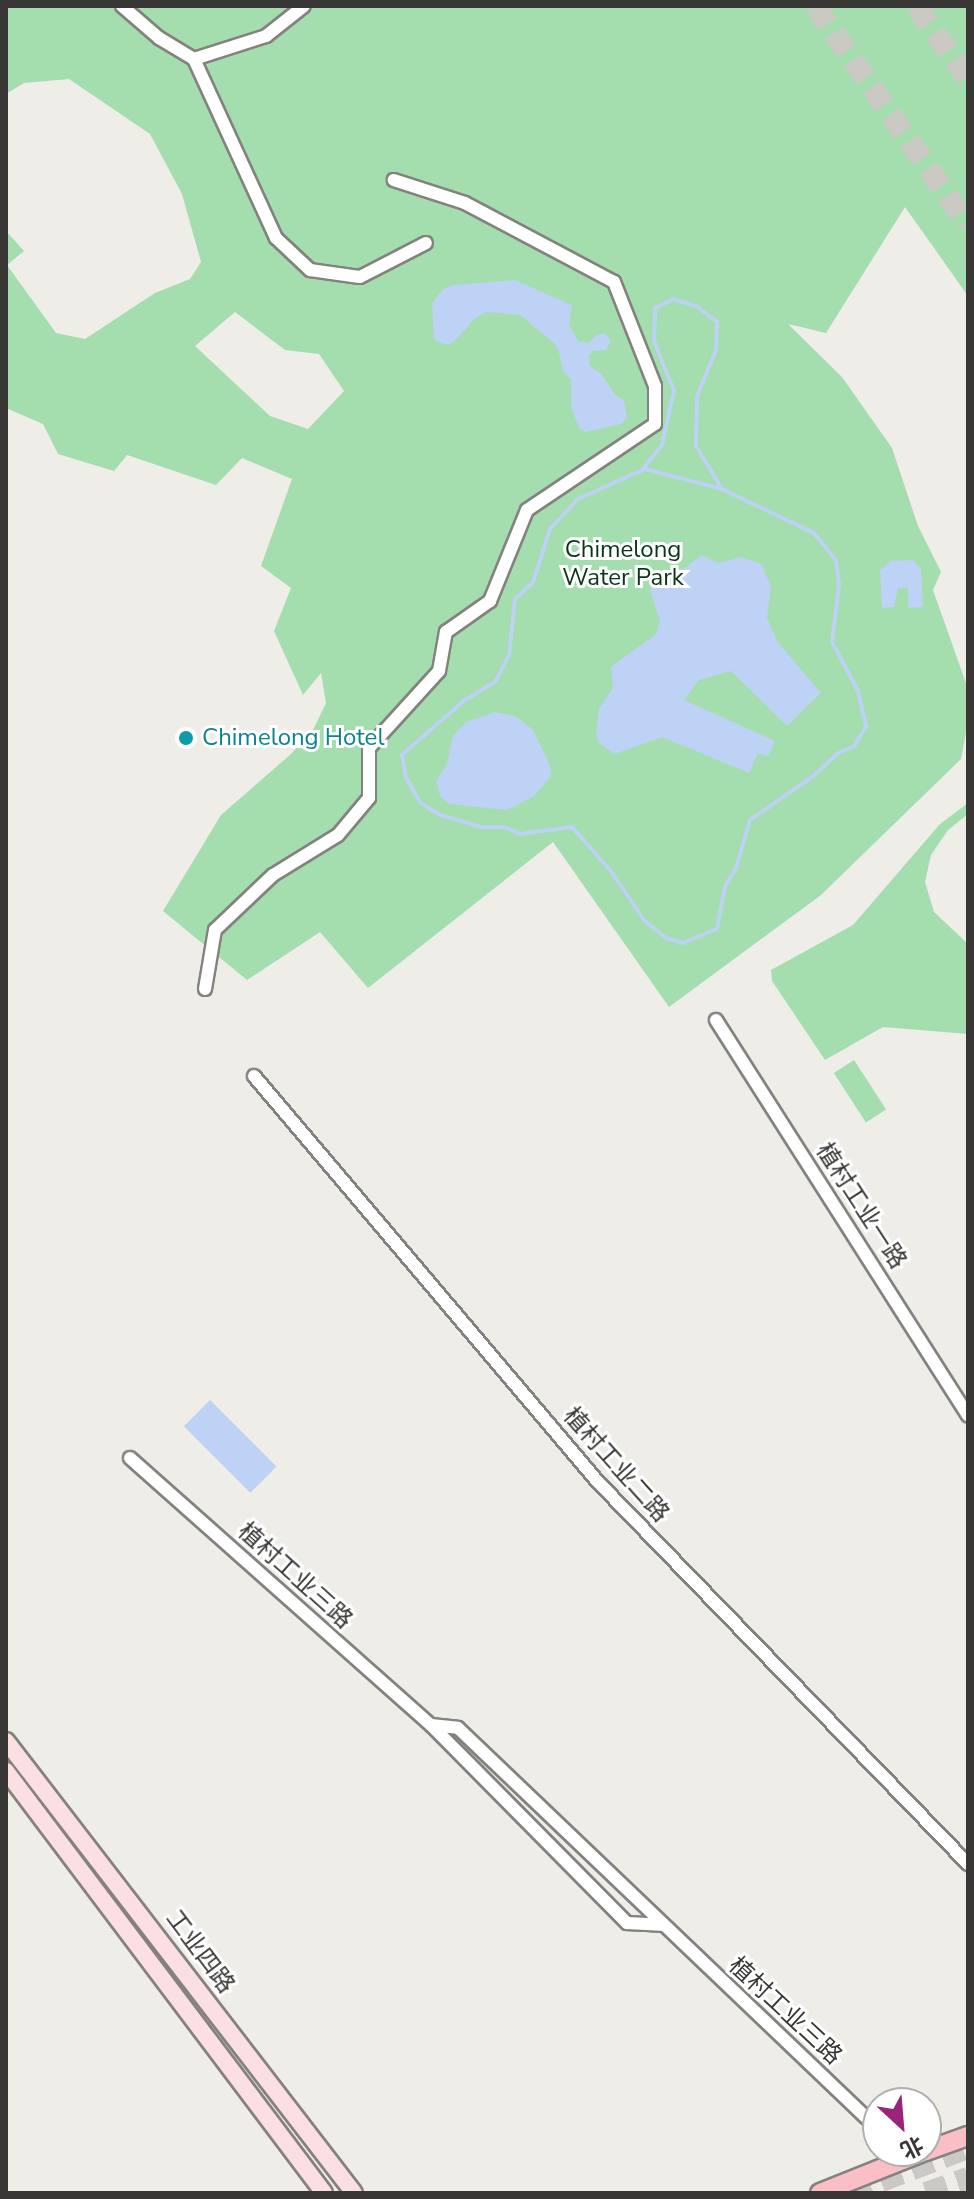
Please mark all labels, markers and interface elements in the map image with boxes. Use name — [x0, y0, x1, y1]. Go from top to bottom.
park label: Chimelong Water Park — [562, 536, 684, 592]
place label: Chimelong Hotel — [202, 724, 384, 752]
marker: Chimelong Hotel — [177, 729, 195, 747]
street label: 植村工业一路 — [810, 1138, 912, 1274]
street label: 植村工业二路 — [557, 1402, 675, 1528]
street label: 植村工业三路 — [232, 1517, 358, 1635]
street label: 工业四路 — [160, 1905, 240, 1999]
street label: 植村工业三路 — [723, 1951, 847, 2071]
north arrow — [862, 2087, 942, 2167]
text: 北 — [895, 2128, 928, 2165]

